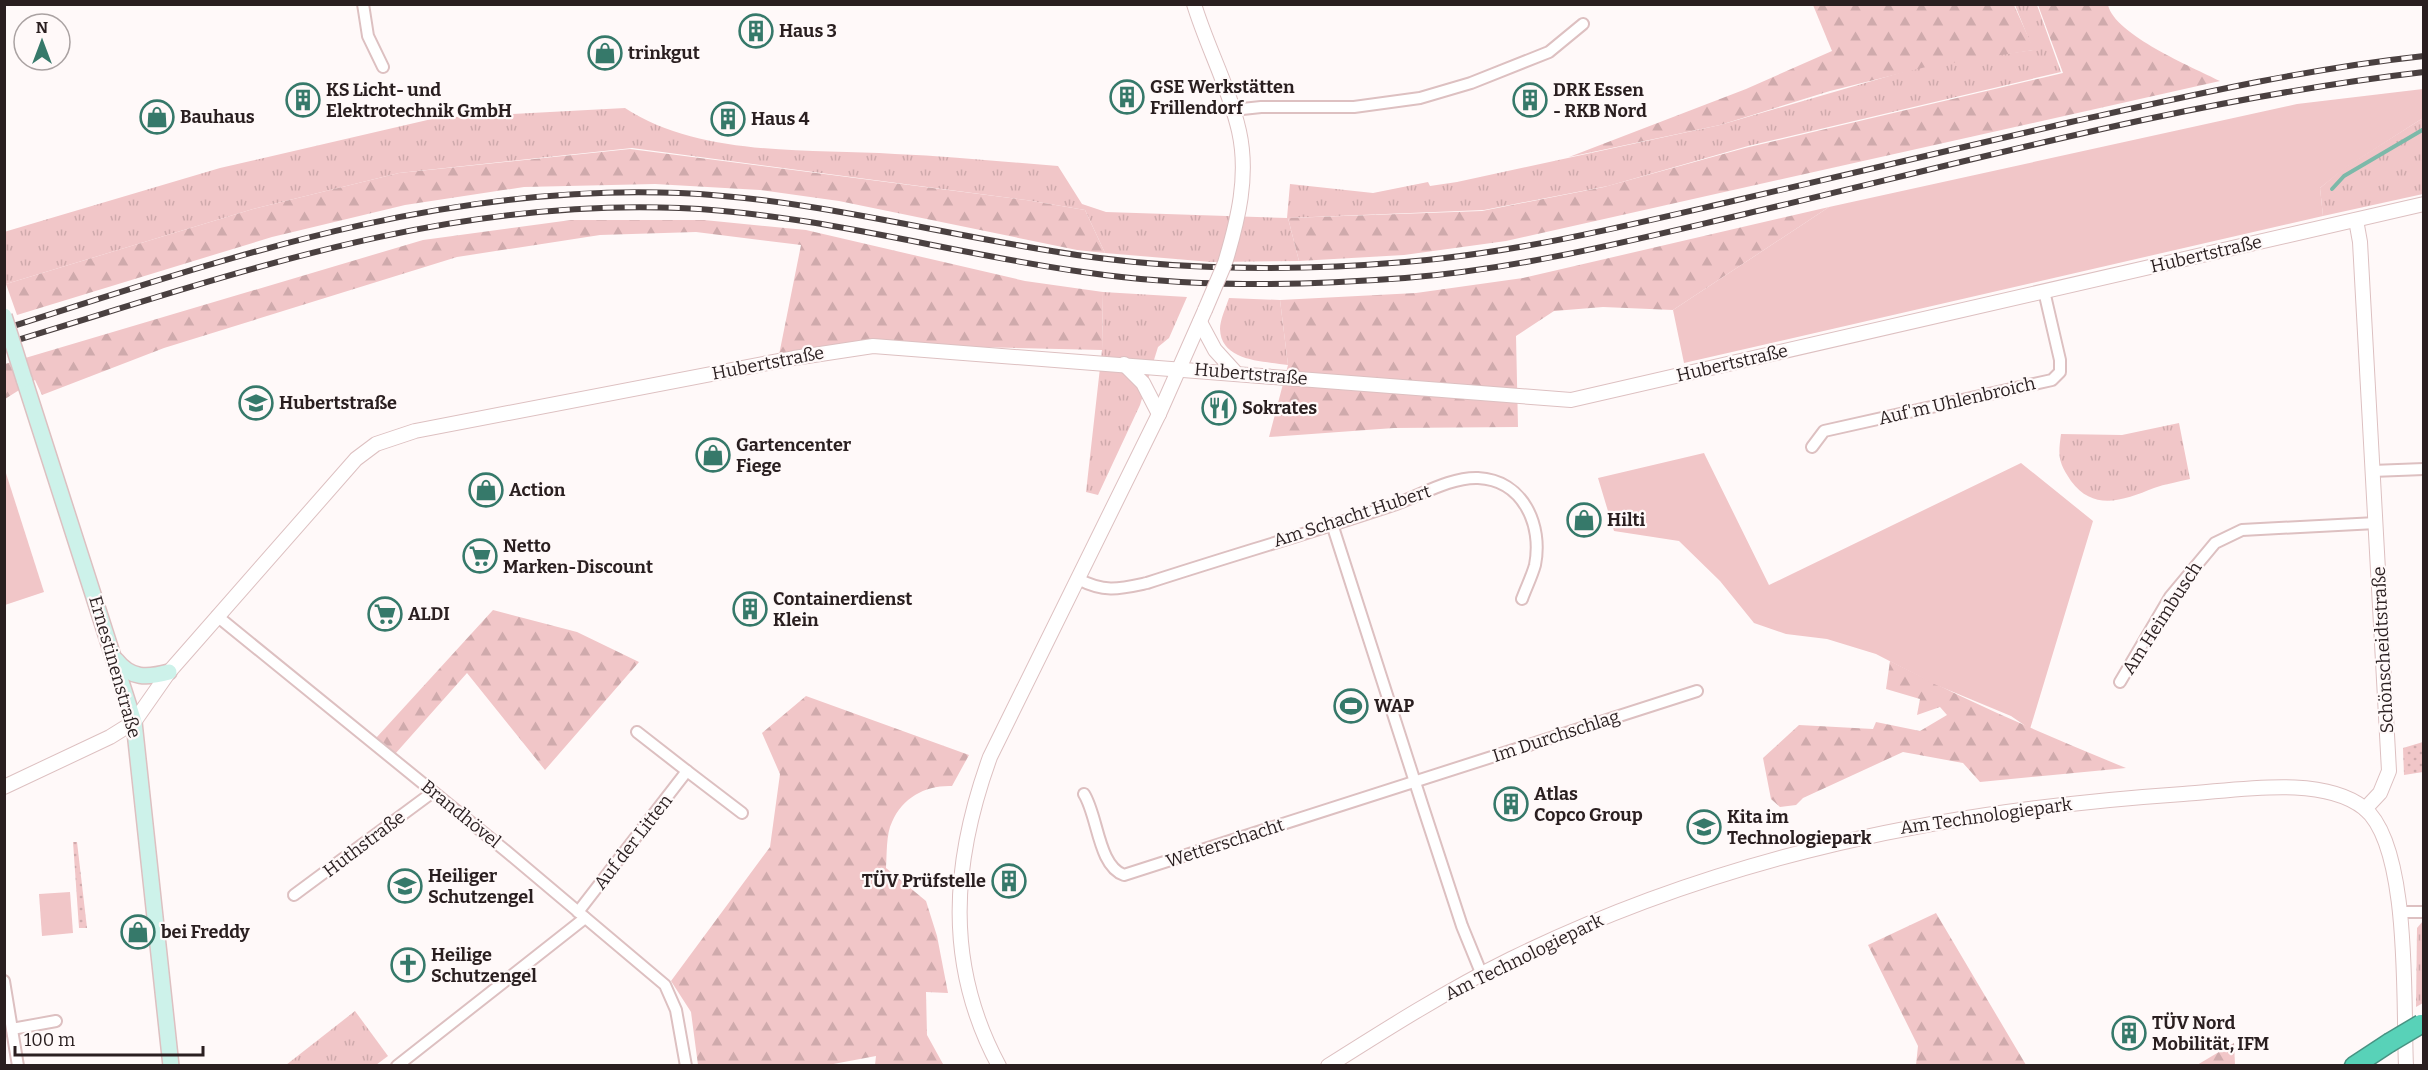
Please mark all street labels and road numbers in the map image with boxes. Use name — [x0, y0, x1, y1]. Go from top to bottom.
street label: Hubertstraße — [2148, 230, 2264, 278]
street label: Hubertstraße — [1674, 339, 1790, 387]
street label: Hubertstraße — [710, 341, 826, 385]
street label: Hubertstraße — [1193, 358, 1309, 390]
street label: Auf'm Uhlenbroich — [1876, 372, 2038, 430]
street label: Am Schacht Hubert — [1271, 480, 1434, 552]
street label: Am Heimbusch — [2117, 558, 2207, 678]
street label: Schönscheidtstraße — [2368, 566, 2398, 734]
street label: Ernestinenstraße — [84, 593, 146, 741]
street label: Im Durchschlag — [1490, 705, 1622, 767]
street label: Brandhövel — [417, 775, 505, 853]
street label: Auf der Litten — [589, 790, 677, 894]
street label: Am Technologiepark — [1899, 793, 2074, 839]
street label: Huthstraße — [319, 806, 409, 882]
street label: Wetterschacht — [1163, 813, 1287, 872]
street label: Am Technologiepark — [1441, 909, 1607, 1005]

